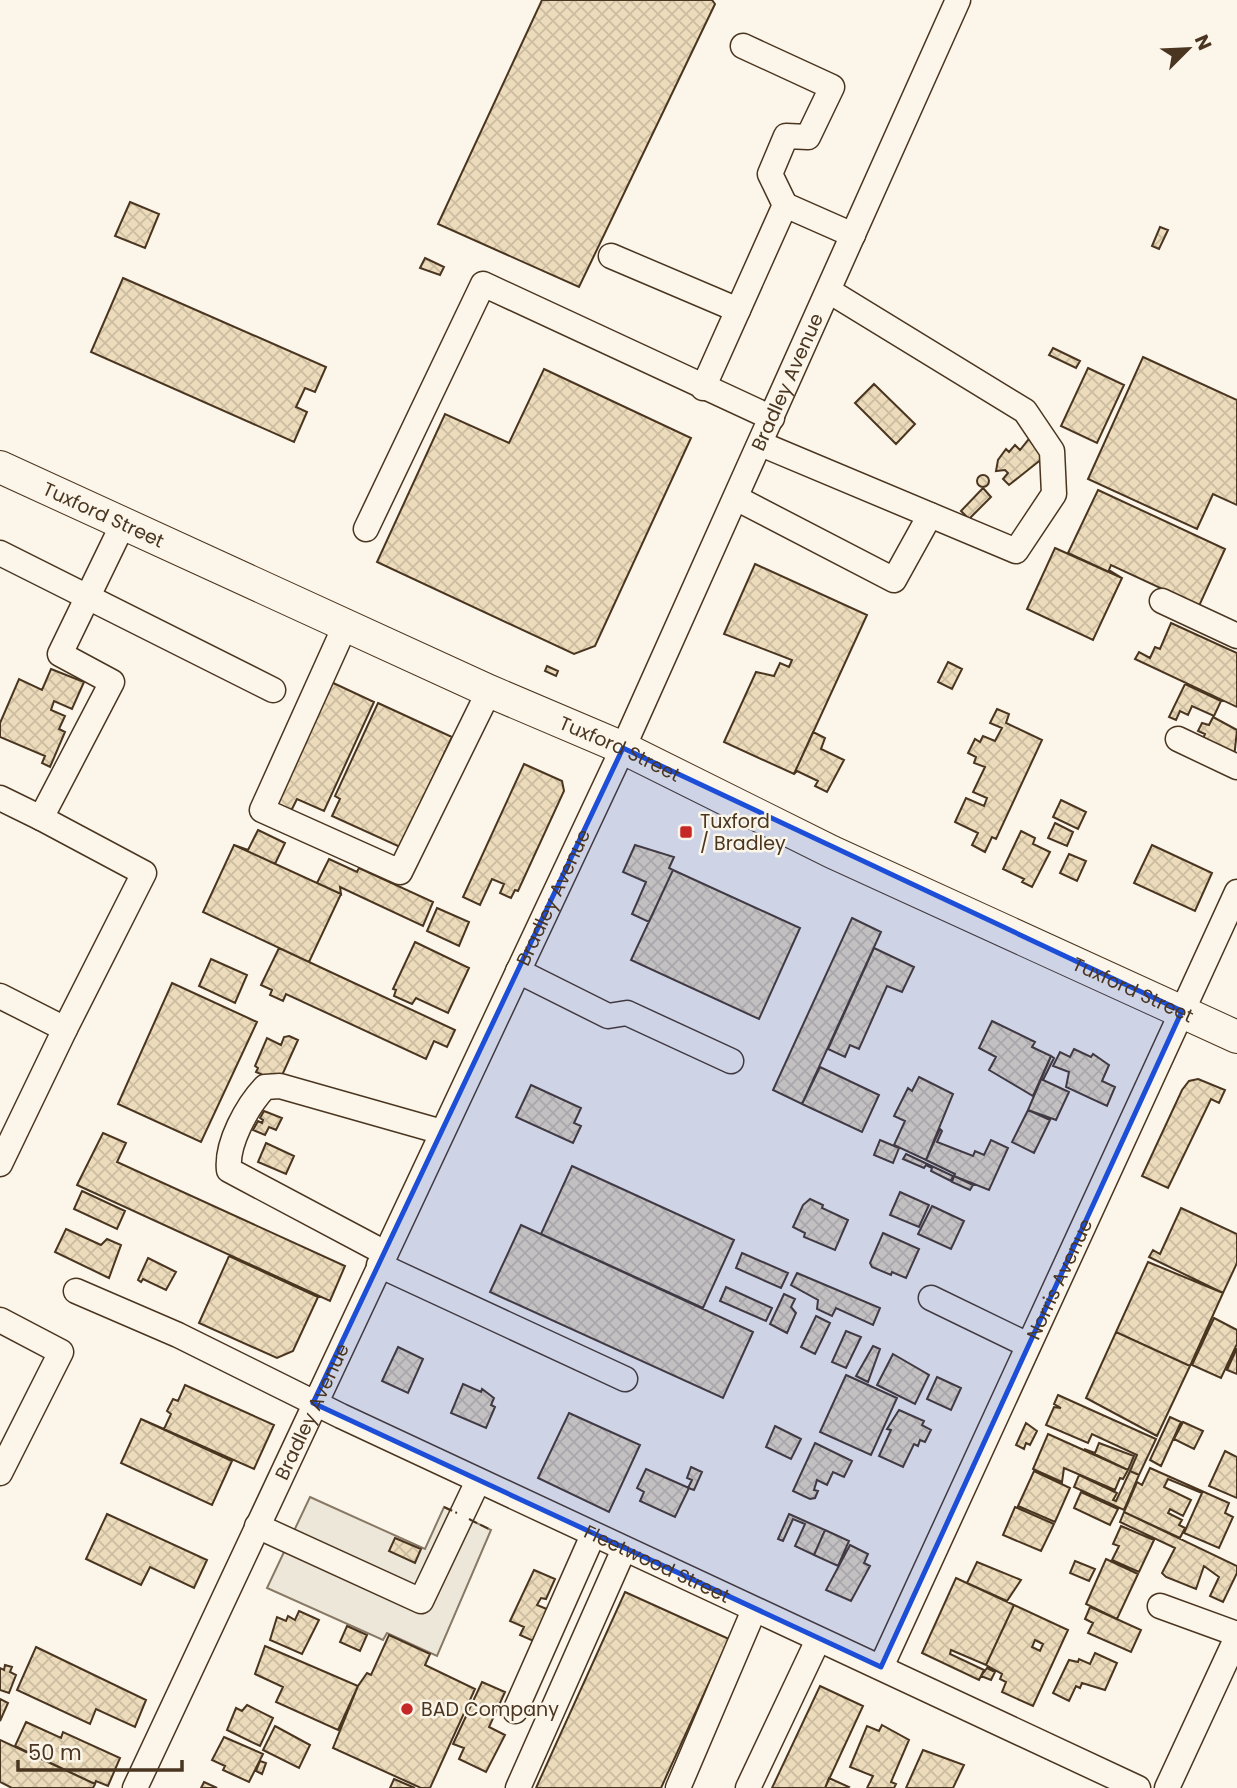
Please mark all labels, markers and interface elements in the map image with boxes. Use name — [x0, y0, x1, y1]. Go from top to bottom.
north arrow — [1153, 14, 1223, 84]
text: N — [1188, 30, 1218, 54]
street label: Bradley Avenue — [745, 309, 830, 455]
street label: Tuxford Street — [38, 475, 169, 554]
street label: Tuxford Street — [555, 709, 685, 789]
place label: Tuxford / Bradley — [700, 808, 786, 857]
marker: Tuxford / Bradley — [678, 824, 694, 840]
street label: Bradley Avenue — [510, 825, 597, 970]
street label: Tuxford Street — [1068, 951, 1198, 1029]
street label: Norris Avenue — [1020, 1214, 1099, 1344]
street label: Bradley Avenue — [268, 1339, 356, 1484]
street label: Fleetwood Street — [580, 1518, 734, 1610]
place label: BAD Company — [421, 1696, 559, 1723]
marker: BAD Company — [399, 1701, 415, 1717]
scale bar — [18, 1728, 182, 1772]
text: 50 m — [28, 1738, 82, 1767]

